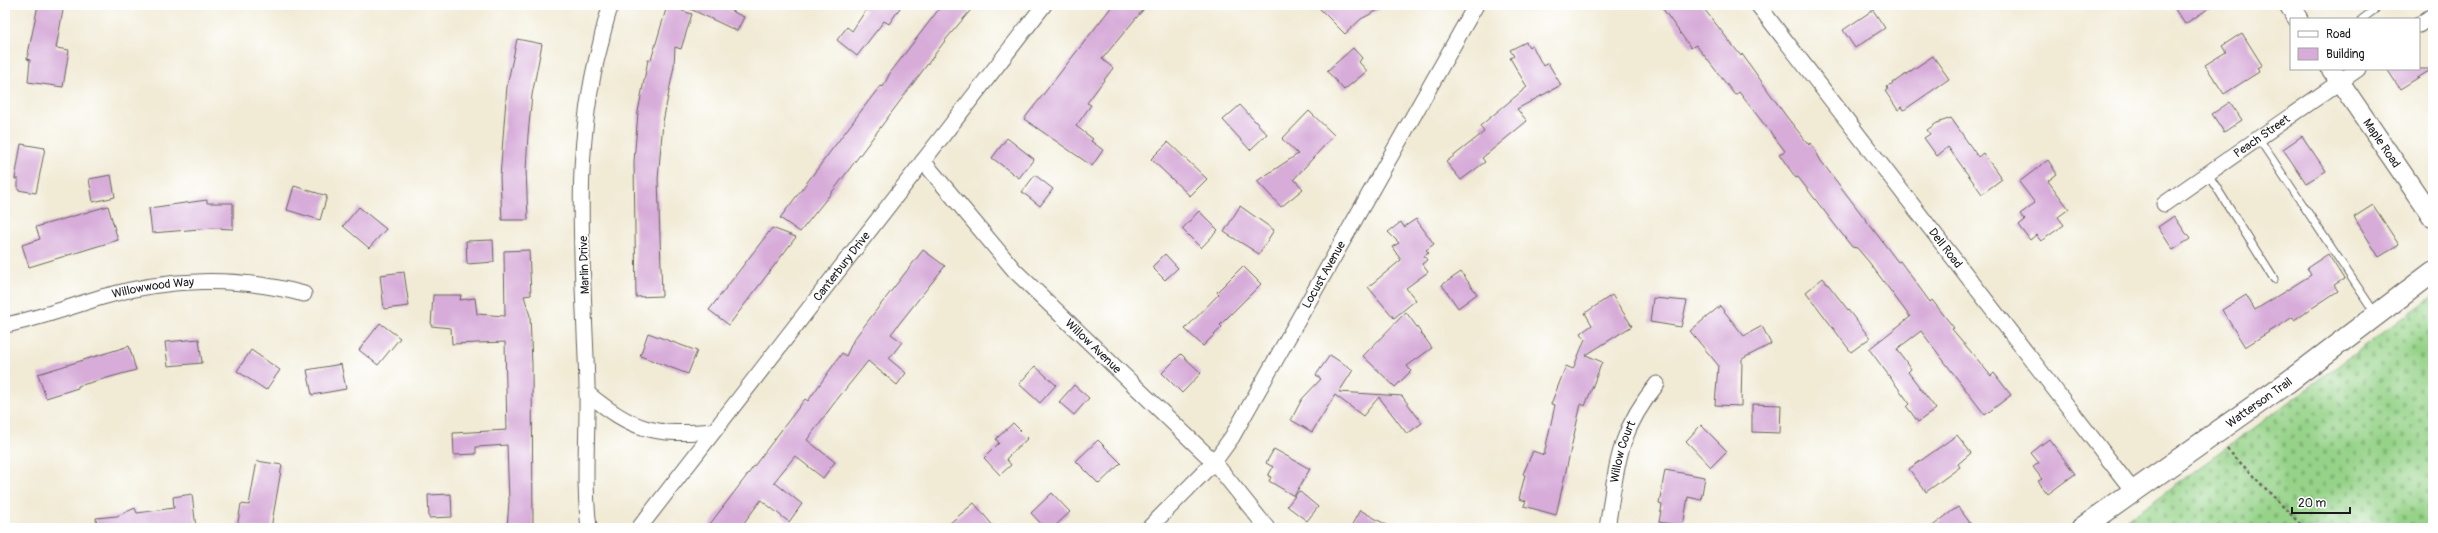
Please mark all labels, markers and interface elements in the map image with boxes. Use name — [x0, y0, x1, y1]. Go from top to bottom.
legend — [2290, 18, 2420, 70]
text: Road — [2326, 27, 2351, 42]
text: Building — [2326, 47, 2365, 62]
street label: Peach Street — [2231, 112, 2293, 161]
street label: Maple Road — [2359, 116, 2404, 171]
street label: Dell Road — [1925, 225, 1965, 272]
street label: Canterbury Drive — [810, 229, 874, 304]
street label: Marlin Drive — [576, 235, 593, 294]
street label: Locust Avenue — [1299, 238, 1349, 311]
street label: Willowwood Way — [110, 275, 194, 302]
street label: Willow Avenue — [1062, 316, 1124, 377]
street label: Watterson Trail — [2223, 374, 2296, 432]
street label: Willow Court — [1607, 418, 1639, 484]
scale bar — [2292, 489, 2350, 515]
text: 20 m — [2298, 496, 2327, 511]

